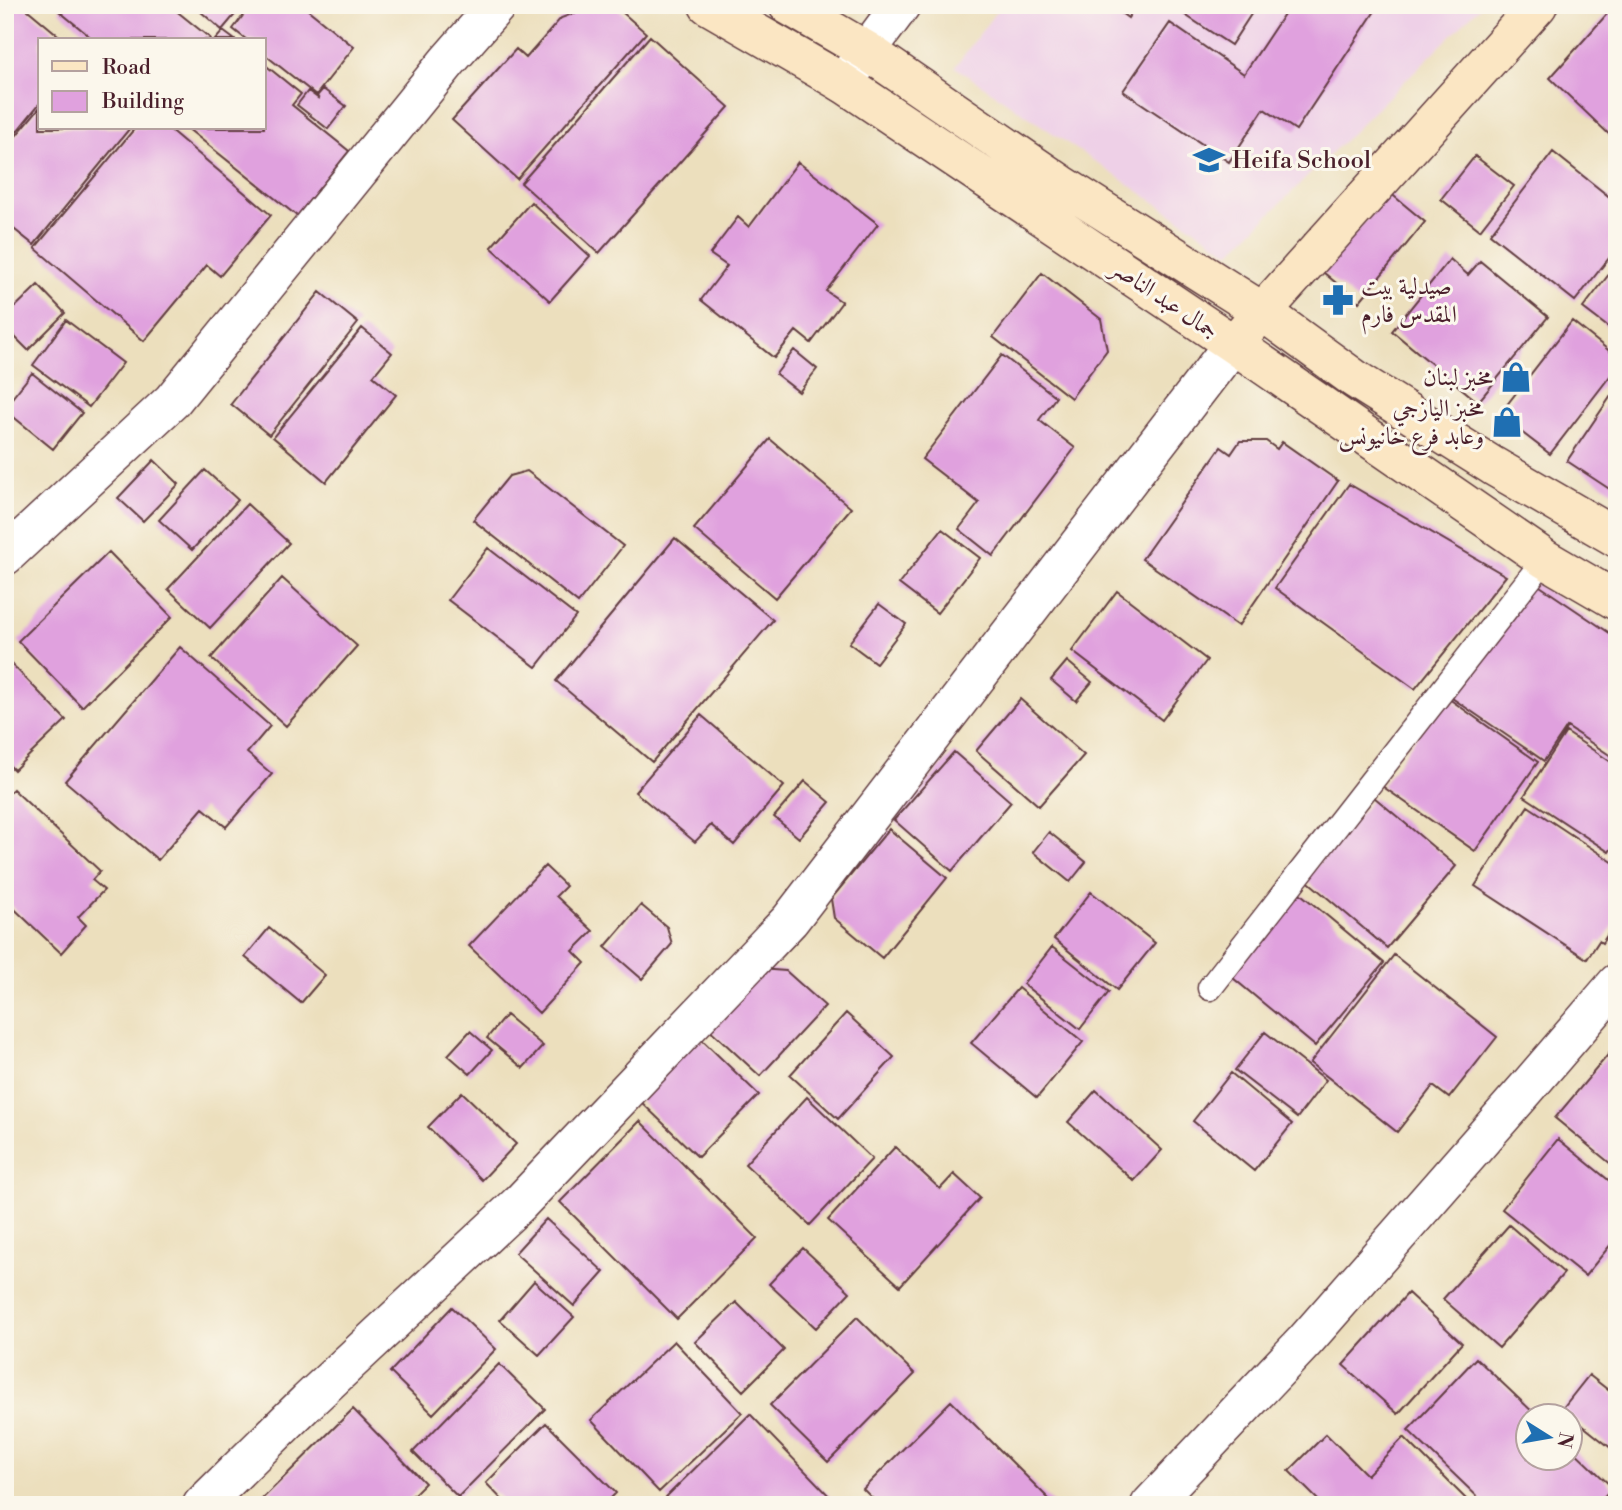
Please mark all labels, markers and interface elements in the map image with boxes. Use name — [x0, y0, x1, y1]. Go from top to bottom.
legend — [38, 38, 266, 130]
text: Road — [102, 55, 151, 81]
text: Building — [101, 89, 184, 115]
school or university icon: Heifa School — [1192, 143, 1226, 177]
place label: Heifa School — [1232, 146, 1371, 176]
street label: جمال عبد الناصر — [1103, 251, 1224, 347]
place label: صيدلية بيت المقدس فارم — [1361, 272, 1457, 335]
pharmacy icon: صيدلية بيت المقدس فارم — [1321, 283, 1355, 317]
shop icon: مخبز لبنان — [1499, 360, 1533, 394]
place label: مخبز لبنان — [1423, 363, 1493, 393]
place label: مخبز اليازجي وعابد فرع خانيونس — [1339, 394, 1484, 456]
shop icon: مخبز اليازجي وعابد فرع خانيونس — [1490, 405, 1524, 439]
north arrow — [1514, 1402, 1584, 1472]
text: N — [1551, 1430, 1578, 1450]

